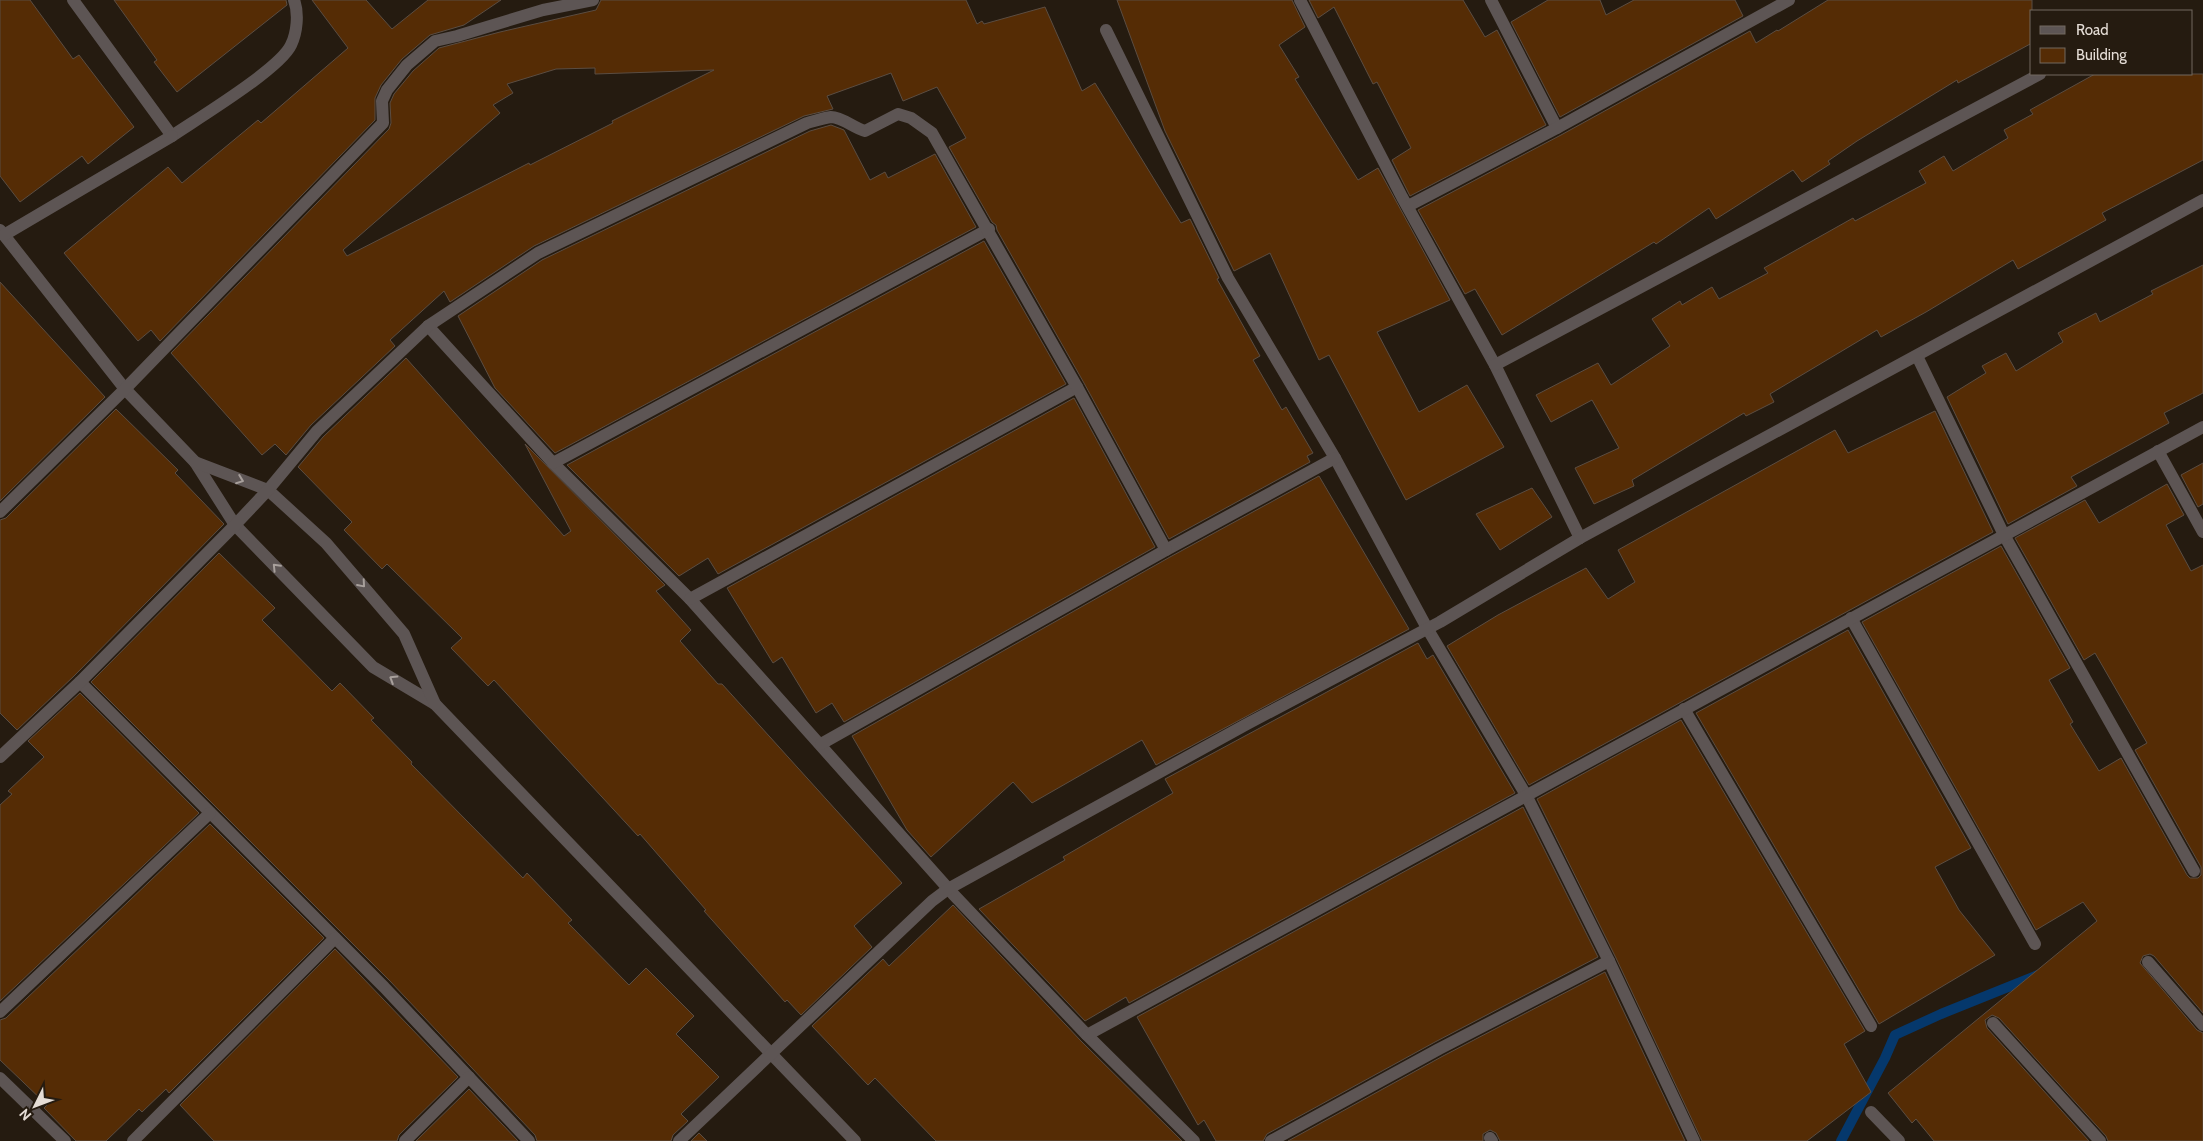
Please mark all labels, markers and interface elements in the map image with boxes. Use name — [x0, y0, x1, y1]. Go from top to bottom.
legend — [2030, 10, 2193, 75]
text: Road — [2076, 21, 2109, 39]
text: Building — [2076, 46, 2127, 64]
one-way arrow — [236, 474, 244, 484]
one-way arrow — [273, 564, 282, 573]
one-way arrow — [356, 579, 365, 588]
one-way arrow — [390, 676, 399, 685]
north arrow — [10, 1081, 60, 1131]
text: N — [15, 1105, 35, 1124]

